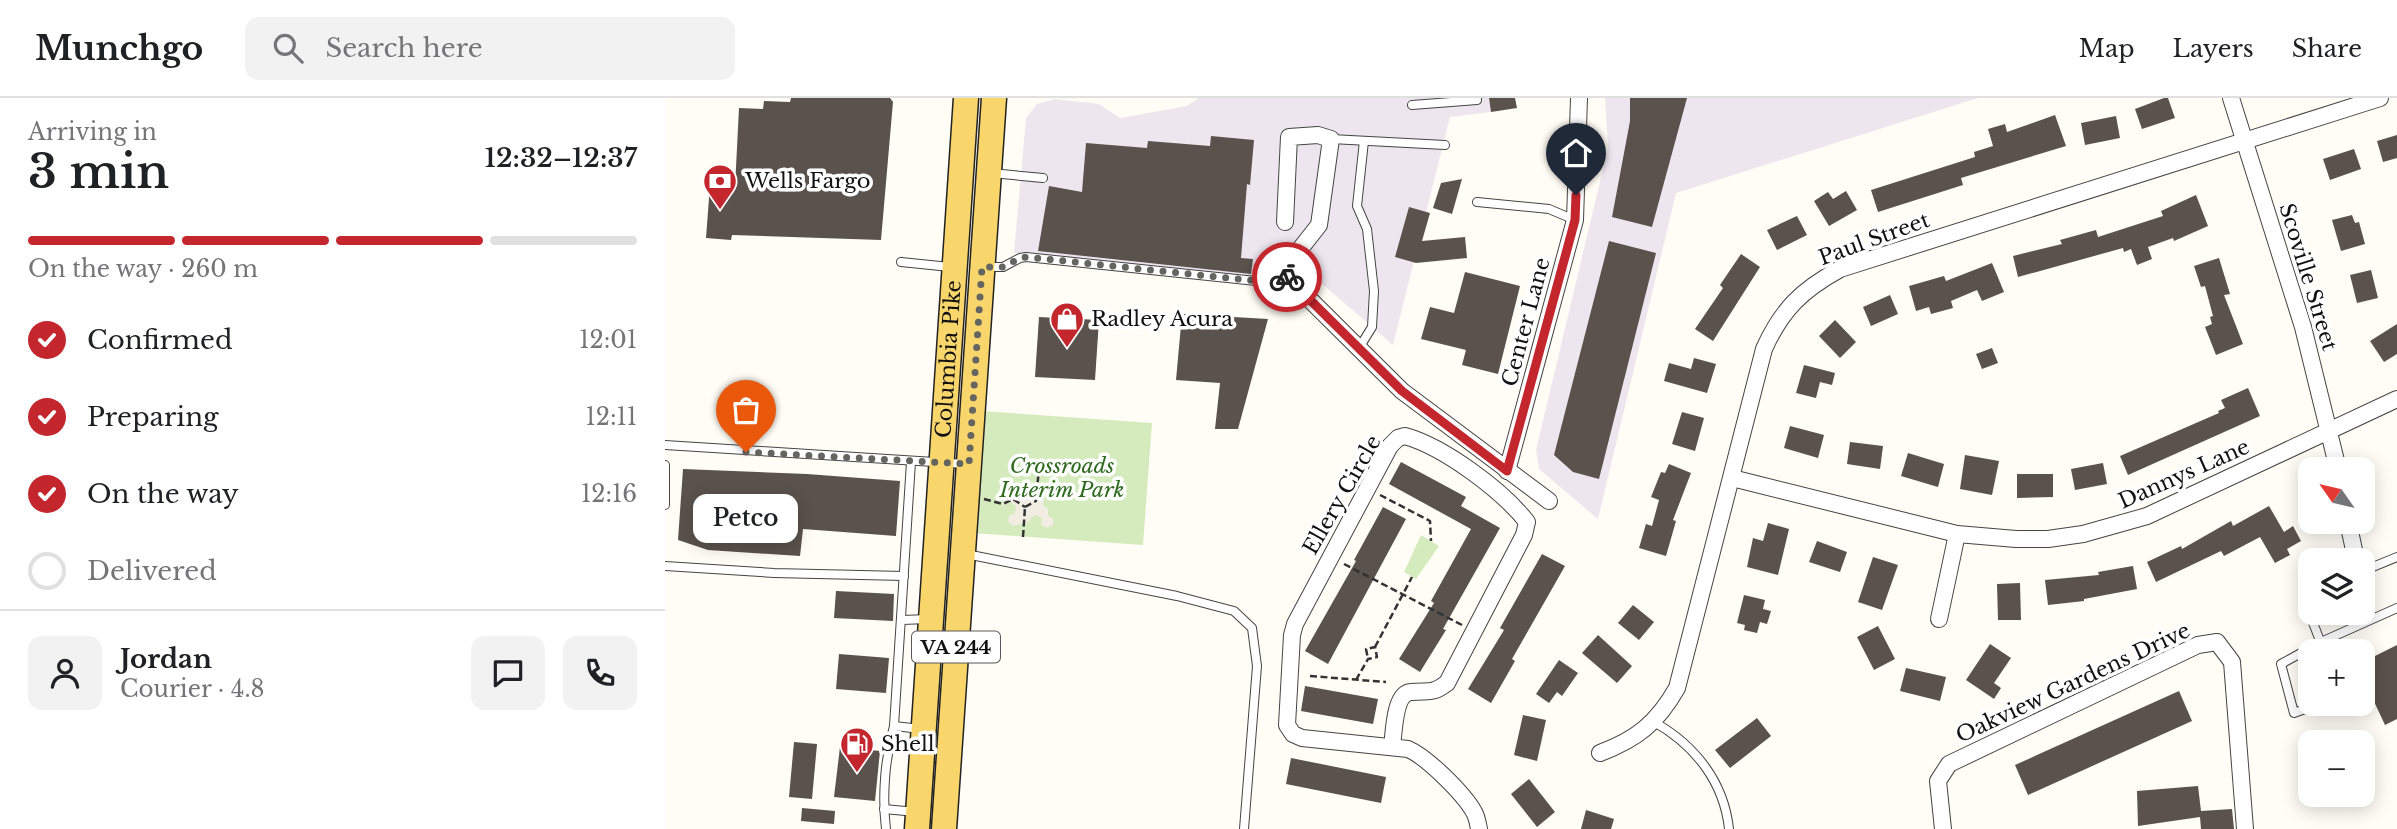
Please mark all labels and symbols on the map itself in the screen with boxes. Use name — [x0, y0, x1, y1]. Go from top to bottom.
pin — [1546, 123, 1606, 195]
bank icon: Wells Fargo — [701, 162, 739, 211]
place label: Wells Fargo — [744, 168, 871, 194]
street label: Scoville Street — [2273, 200, 2343, 354]
street label: Paul Street — [1815, 207, 1933, 271]
courier — [1252, 242, 1322, 312]
street label: Center Lane — [1496, 255, 1556, 389]
street label: Columbia Pike — [930, 279, 967, 439]
shop icon: Radley Acura — [1048, 300, 1086, 349]
place label: Radley Acura — [1091, 306, 1233, 332]
pin — [716, 380, 776, 452]
street label: Ellery Circle — [1297, 431, 1387, 559]
street label: Dannys Lane — [2114, 434, 2254, 514]
park label: Crossroads Interim Park — [999, 453, 1124, 503]
north arrow — [2298, 457, 2375, 534]
callout: Petco — [693, 494, 799, 543]
street label: Oakview Gardens Drive — [1952, 617, 2194, 749]
road number: VA 244 — [912, 632, 1000, 662]
fuel station icon: Shell — [838, 725, 876, 774]
place label: Shell — [881, 731, 935, 757]

